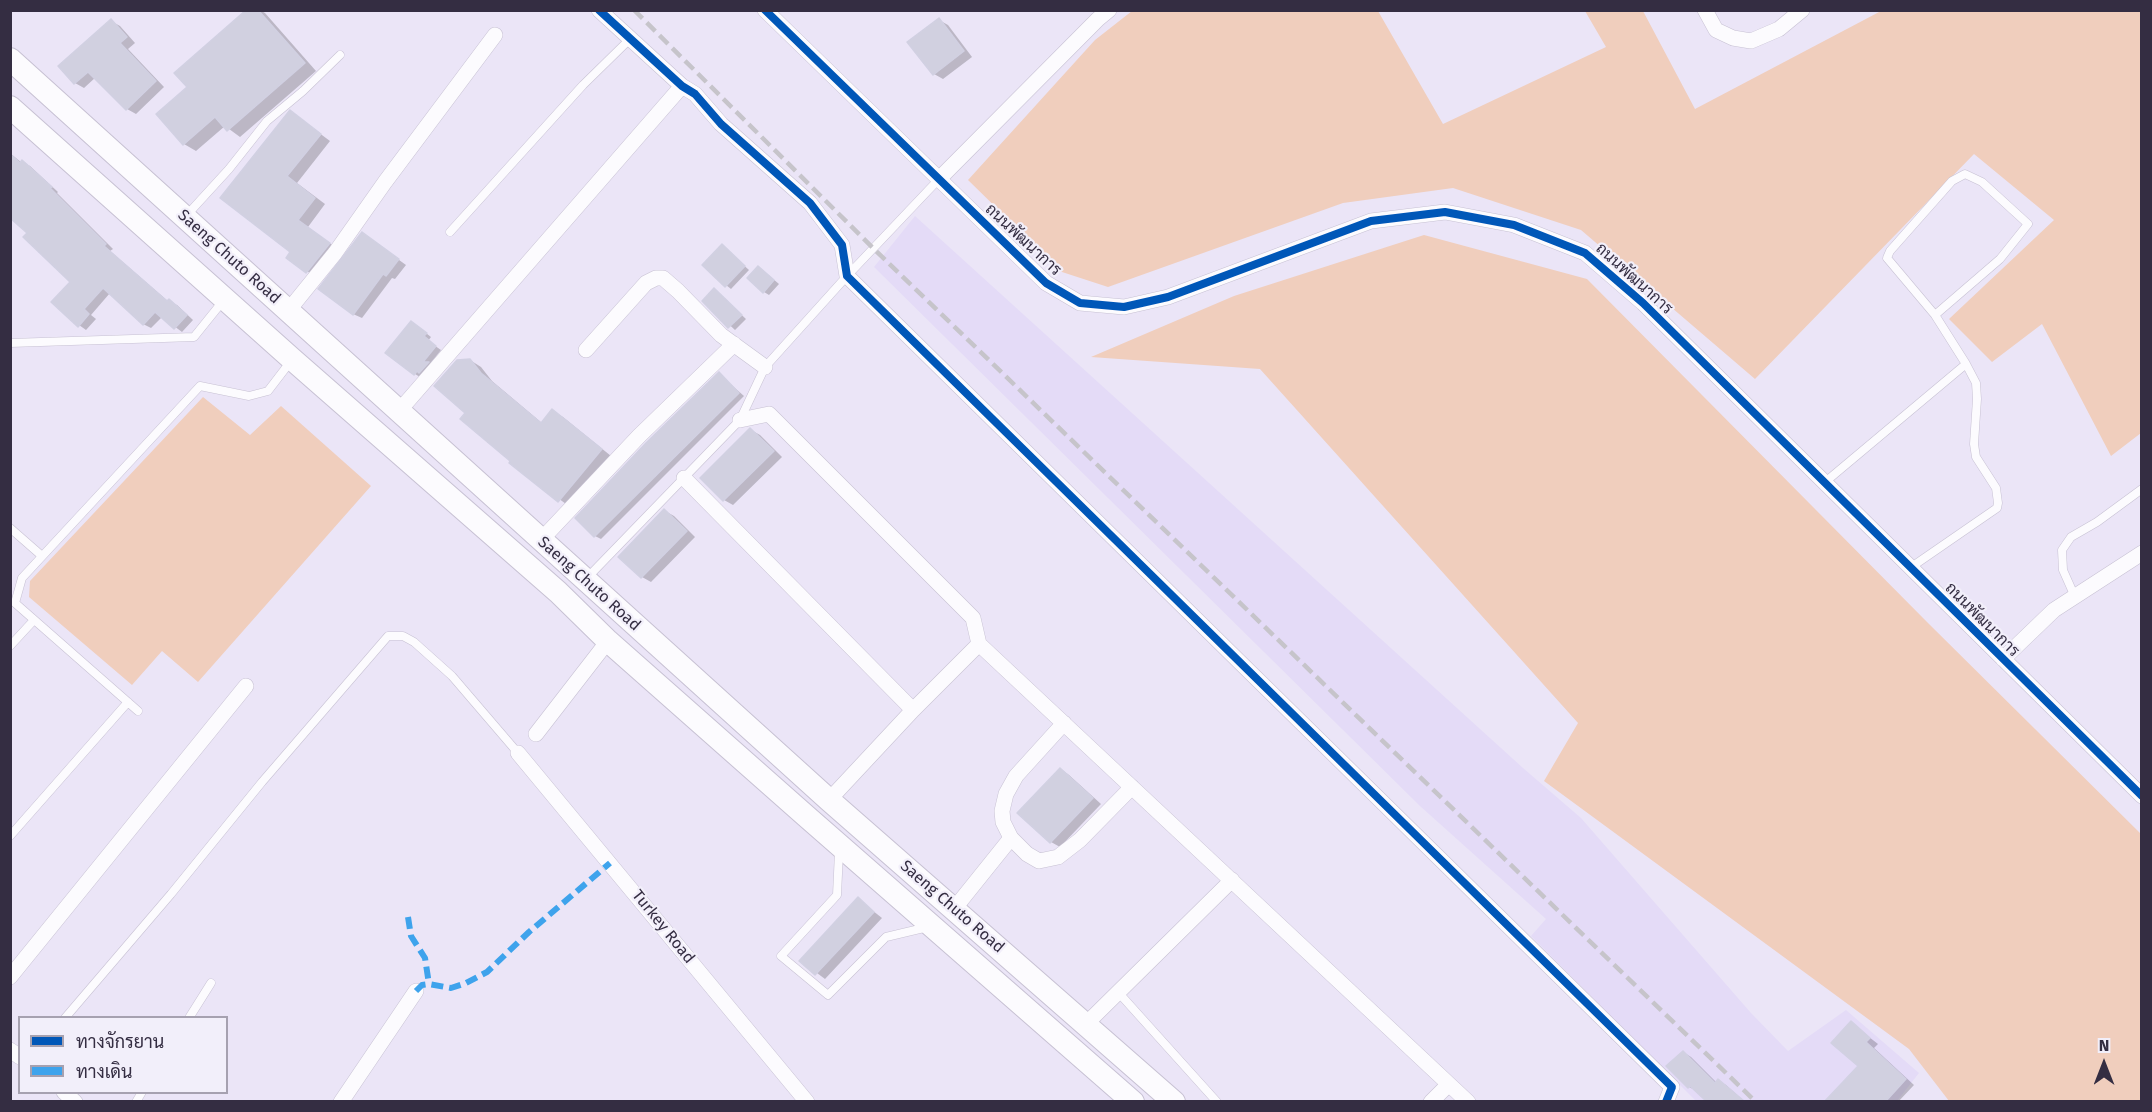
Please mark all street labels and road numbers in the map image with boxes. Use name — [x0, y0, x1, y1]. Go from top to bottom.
street label: ถนนพัฒนาการ — [981, 200, 1065, 280]
street label: Saeng Chuto Road — [174, 206, 284, 308]
street label: ถนนพัฒนาการ — [1591, 239, 1677, 319]
street label: Saeng Chuto Road — [534, 533, 644, 635]
street label: ถนนพัฒนาการ — [1941, 579, 2023, 661]
street label: Saeng Chuto Road — [896, 857, 1008, 957]
street label: Turkey Road — [628, 886, 698, 968]

